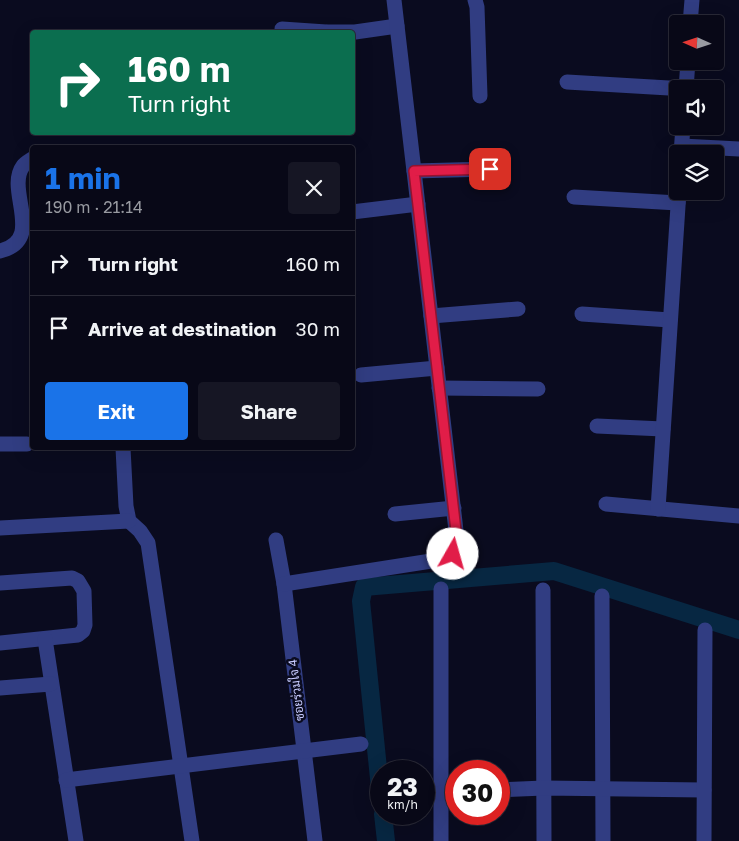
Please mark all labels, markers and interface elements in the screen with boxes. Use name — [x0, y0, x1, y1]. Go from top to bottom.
north arrow — [669, 15, 724, 70]
map controls — [669, 15, 724, 200]
text: 160 m — [128, 48, 230, 90]
icon: right — [45, 50, 110, 115]
button: sound — [669, 80, 724, 135]
text: Turn right — [128, 90, 231, 117]
button: layers — [669, 145, 724, 200]
pin — [469, 148, 511, 190]
icon: arrive — [476, 155, 504, 183]
text: 1 min — [45, 160, 121, 196]
button: close — [288, 162, 340, 214]
text: 190 m · 21:14 — [45, 197, 143, 217]
icon: right — [45, 249, 73, 277]
text: Turn right — [88, 252, 178, 275]
text: 160 m — [286, 252, 340, 275]
icon: arrive — [45, 314, 73, 342]
text: Arrive at destination — [88, 317, 276, 340]
text: 30 m — [296, 317, 340, 340]
button: Exit — [45, 382, 188, 440]
button: Share — [198, 382, 340, 440]
position arrow — [426, 527, 478, 579]
street label: ซอยร่วมใจ 4 — [285, 658, 307, 722]
speed limit sign: 30 — [445, 760, 510, 825]
text: 23 — [387, 771, 418, 802]
text: km/h — [387, 797, 418, 812]

